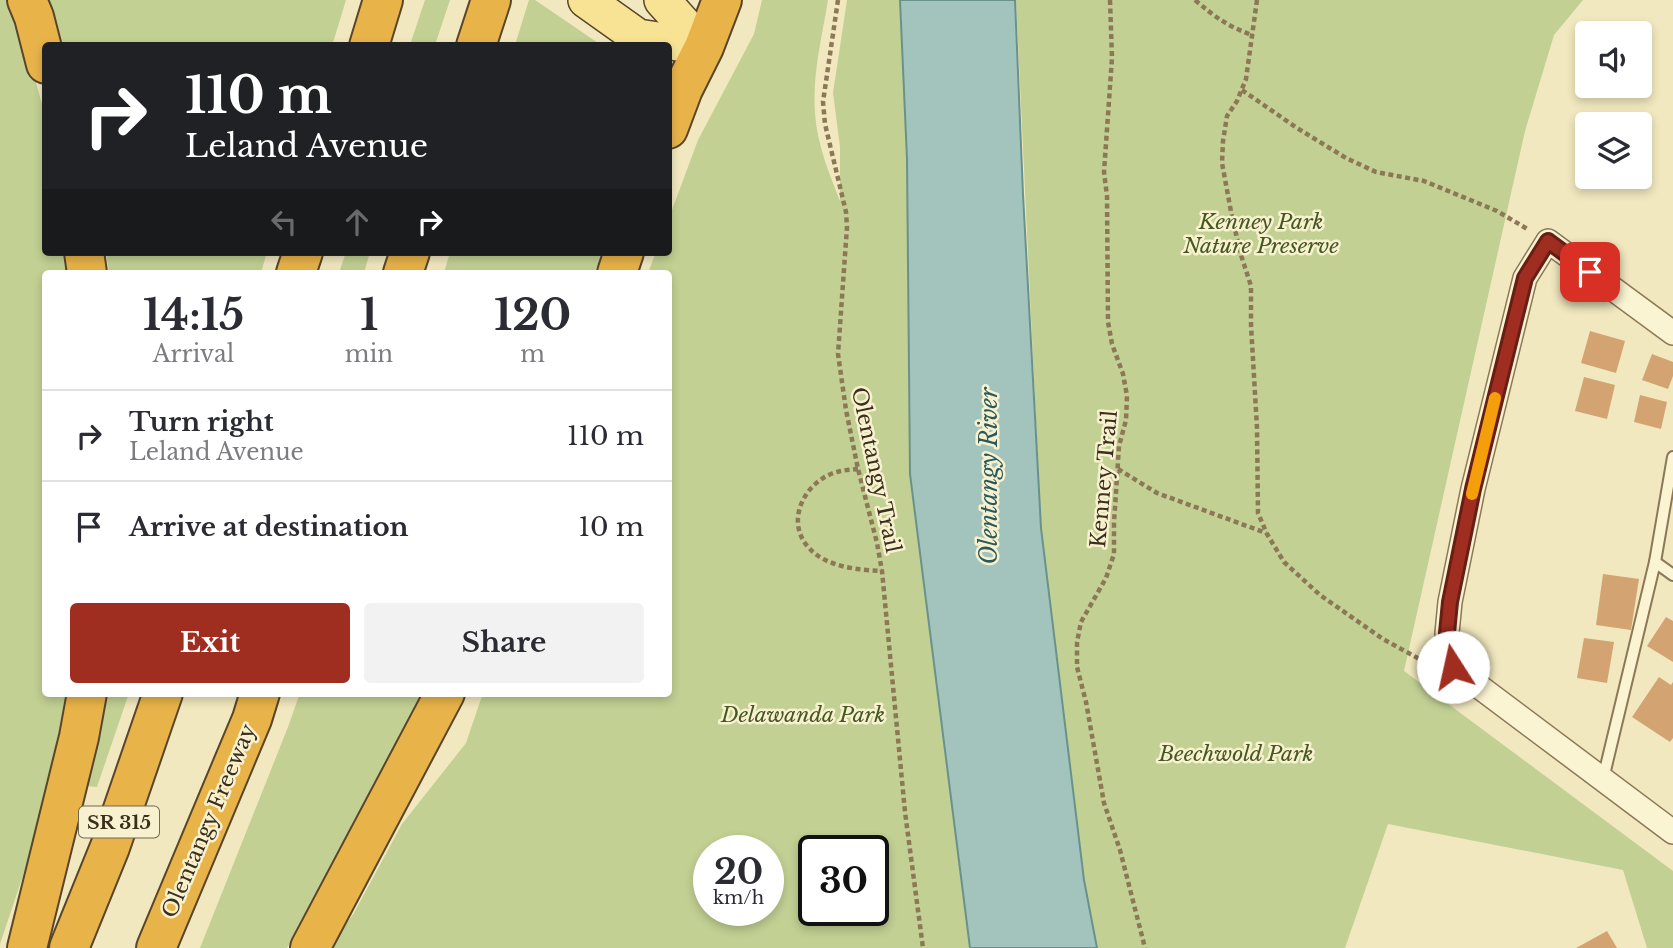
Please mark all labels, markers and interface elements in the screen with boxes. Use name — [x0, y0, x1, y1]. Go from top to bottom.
map controls — [1575, 21, 1652, 189]
button: sound — [1575, 21, 1652, 98]
text: 110 m — [185, 65, 332, 126]
icon: right — [70, 70, 161, 161]
button: layers — [1575, 112, 1652, 189]
text: Leland Avenue — [185, 126, 428, 166]
icon: left — [265, 203, 303, 241]
icon: ahead — [338, 203, 376, 241]
icon: right — [411, 203, 449, 241]
park label: Kenney Park Nature Preserve — [1182, 209, 1339, 259]
pin — [1560, 242, 1620, 302]
icon: arrive — [1571, 253, 1609, 291]
text: 14:15 — [143, 289, 244, 341]
text: 1 — [360, 289, 378, 341]
text: 120 — [494, 289, 571, 341]
text: Arrival — [153, 340, 234, 368]
text: min — [345, 340, 393, 368]
text: m — [520, 340, 545, 368]
street label: Olentangy Trail — [846, 385, 906, 555]
water label: Olentangy River — [975, 386, 1003, 565]
text: Turn right — [129, 406, 274, 438]
street label: Kenney Trail — [1085, 409, 1123, 549]
icon: right — [70, 417, 108, 455]
text: 110 m — [567, 420, 644, 452]
text: Leland Avenue — [129, 438, 304, 466]
icon: arrive — [70, 508, 108, 546]
text: Arrive at destination — [129, 511, 409, 543]
text: 10 m — [578, 511, 644, 543]
button: Exit — [70, 603, 350, 683]
button: Share — [364, 603, 644, 683]
position arrow — [1416, 630, 1490, 704]
park label: Delawanda Park — [720, 702, 885, 728]
street label: Olentangy Freeway — [156, 720, 262, 922]
park label: Beechwold Park — [1158, 741, 1313, 767]
road number: SR 315 — [79, 806, 159, 838]
speed limit sign: 30 — [798, 835, 889, 926]
text: 20 — [714, 850, 763, 893]
text: km/h — [713, 887, 764, 909]

